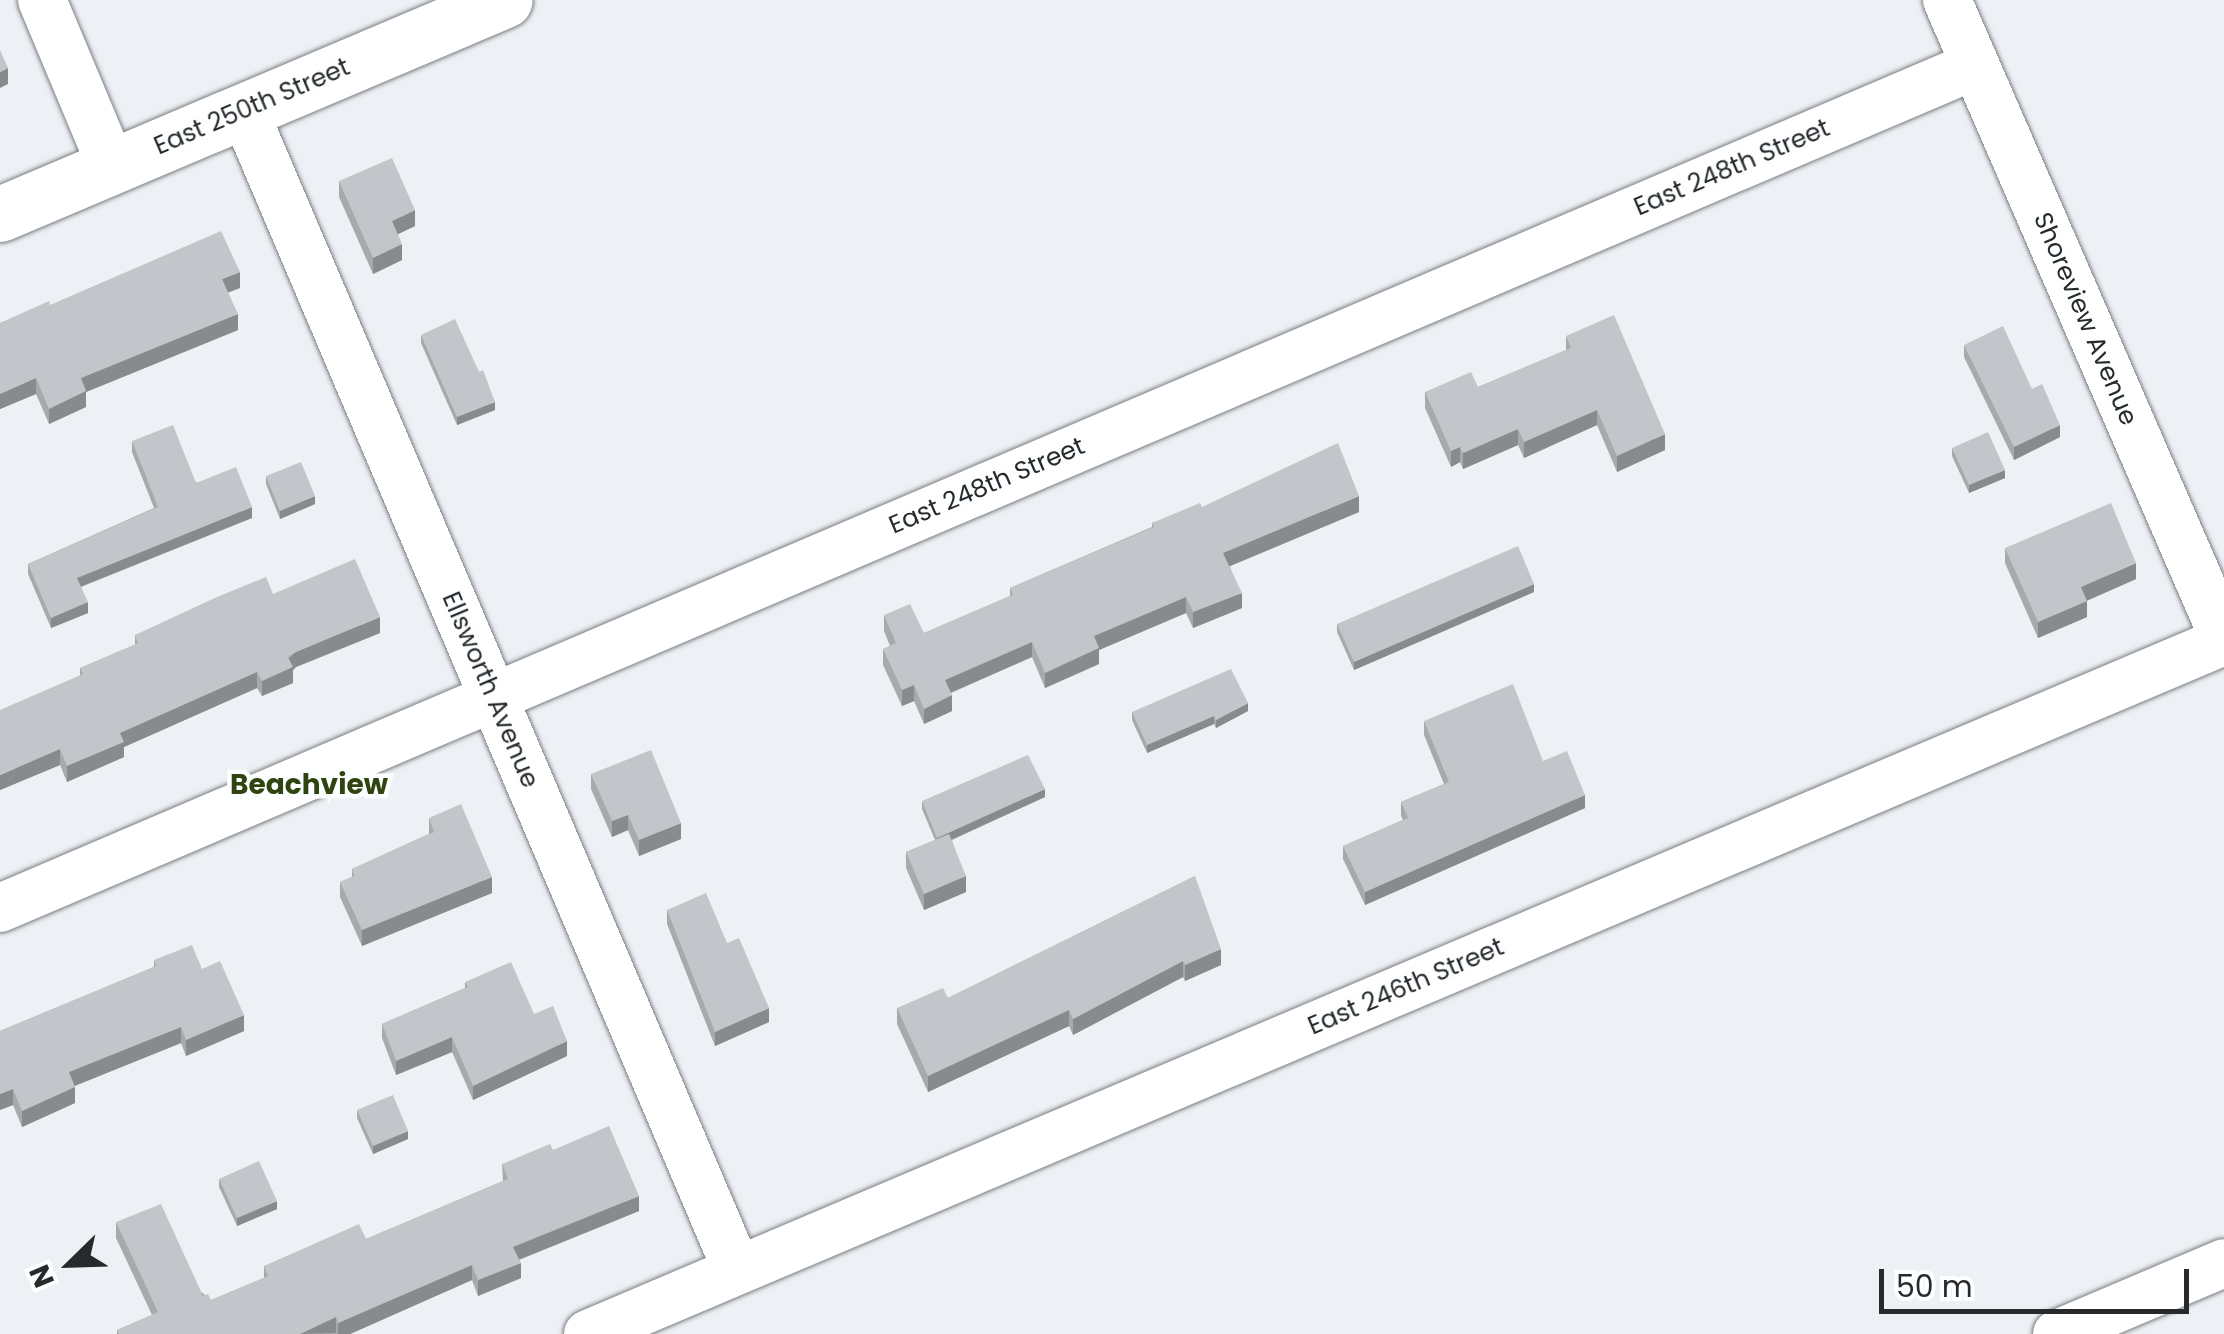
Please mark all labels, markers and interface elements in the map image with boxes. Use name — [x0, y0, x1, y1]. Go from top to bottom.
street label: East 250th Street — [150, 52, 354, 162]
street label: East 248th Street — [1630, 113, 1834, 223]
street label: Shoreview Avenue — [2027, 208, 2143, 430]
street label: East 248th Street — [885, 431, 1089, 541]
street label: Ellsworth Avenue — [435, 588, 545, 792]
district label: Beachview — [230, 768, 388, 802]
street label: East 246th Street — [1304, 932, 1508, 1042]
north arrow — [20, 1214, 120, 1314]
scale bar — [1884, 1249, 2194, 1311]
text: N — [20, 1259, 64, 1293]
text: 50 m — [1896, 1265, 1973, 1308]

